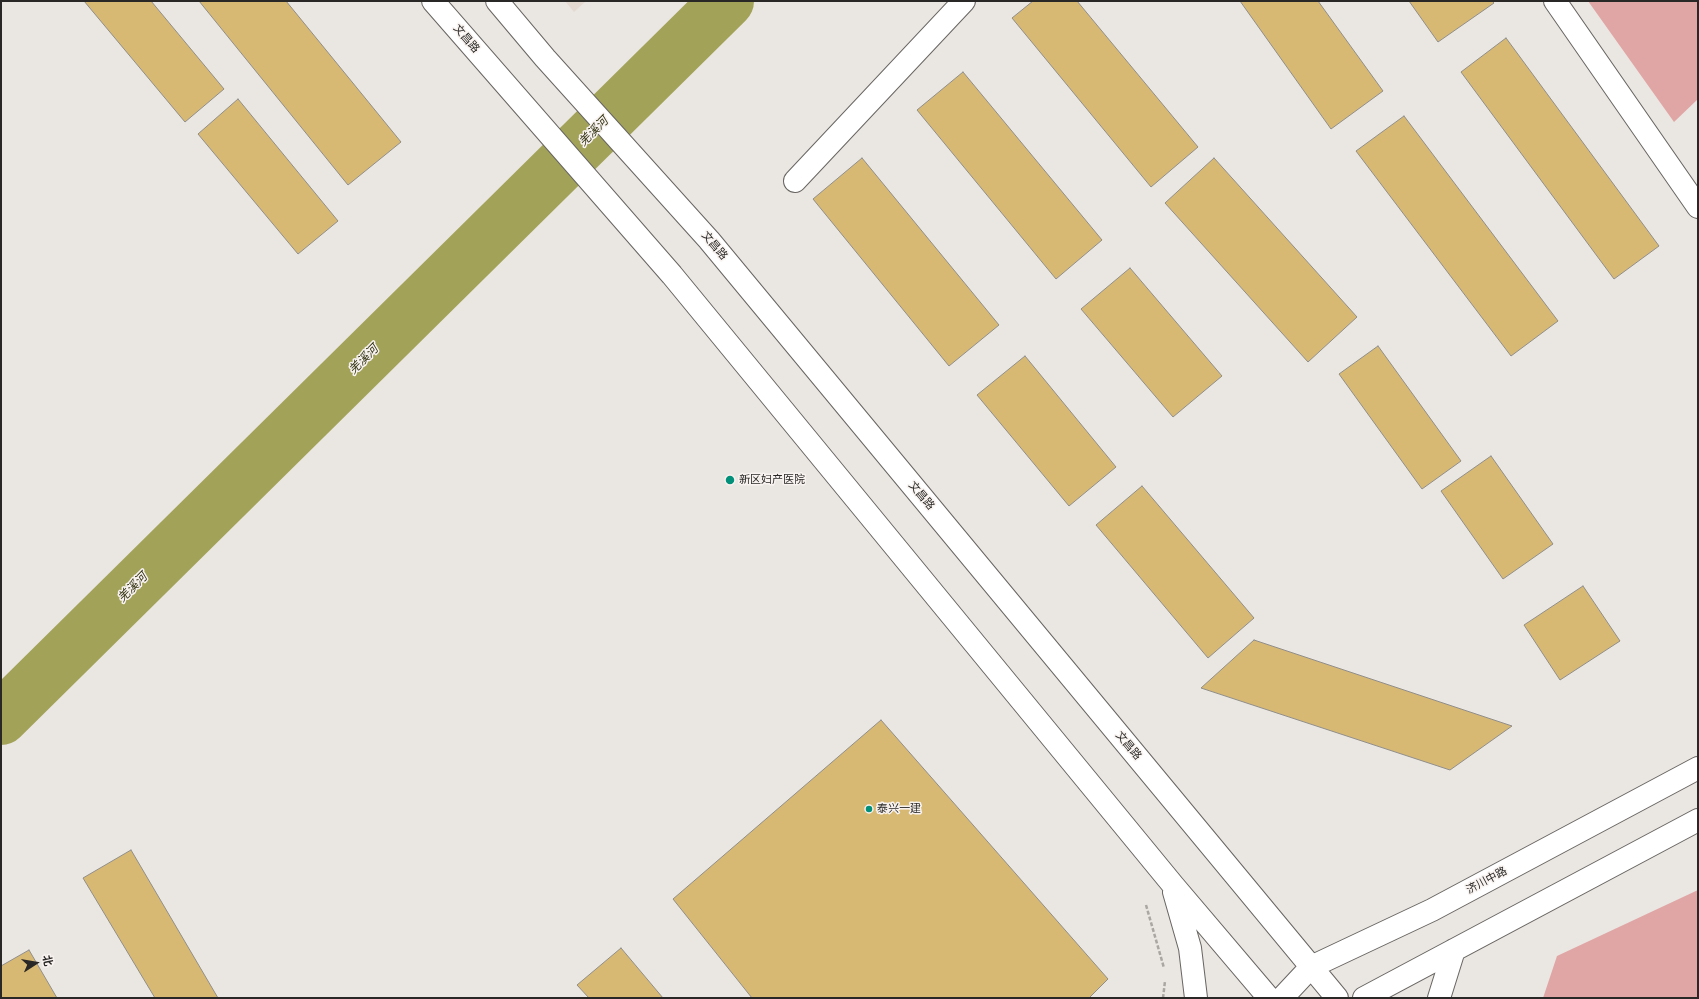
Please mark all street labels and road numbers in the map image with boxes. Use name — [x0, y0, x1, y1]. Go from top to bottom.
street label: 文昌路 — [450, 22, 482, 56]
street label: 文昌路 — [698, 229, 730, 263]
street label: 文昌路 — [905, 479, 937, 513]
street label: 文昌路 — [1112, 729, 1144, 763]
street label: 济川中路 — [1464, 865, 1510, 897]

